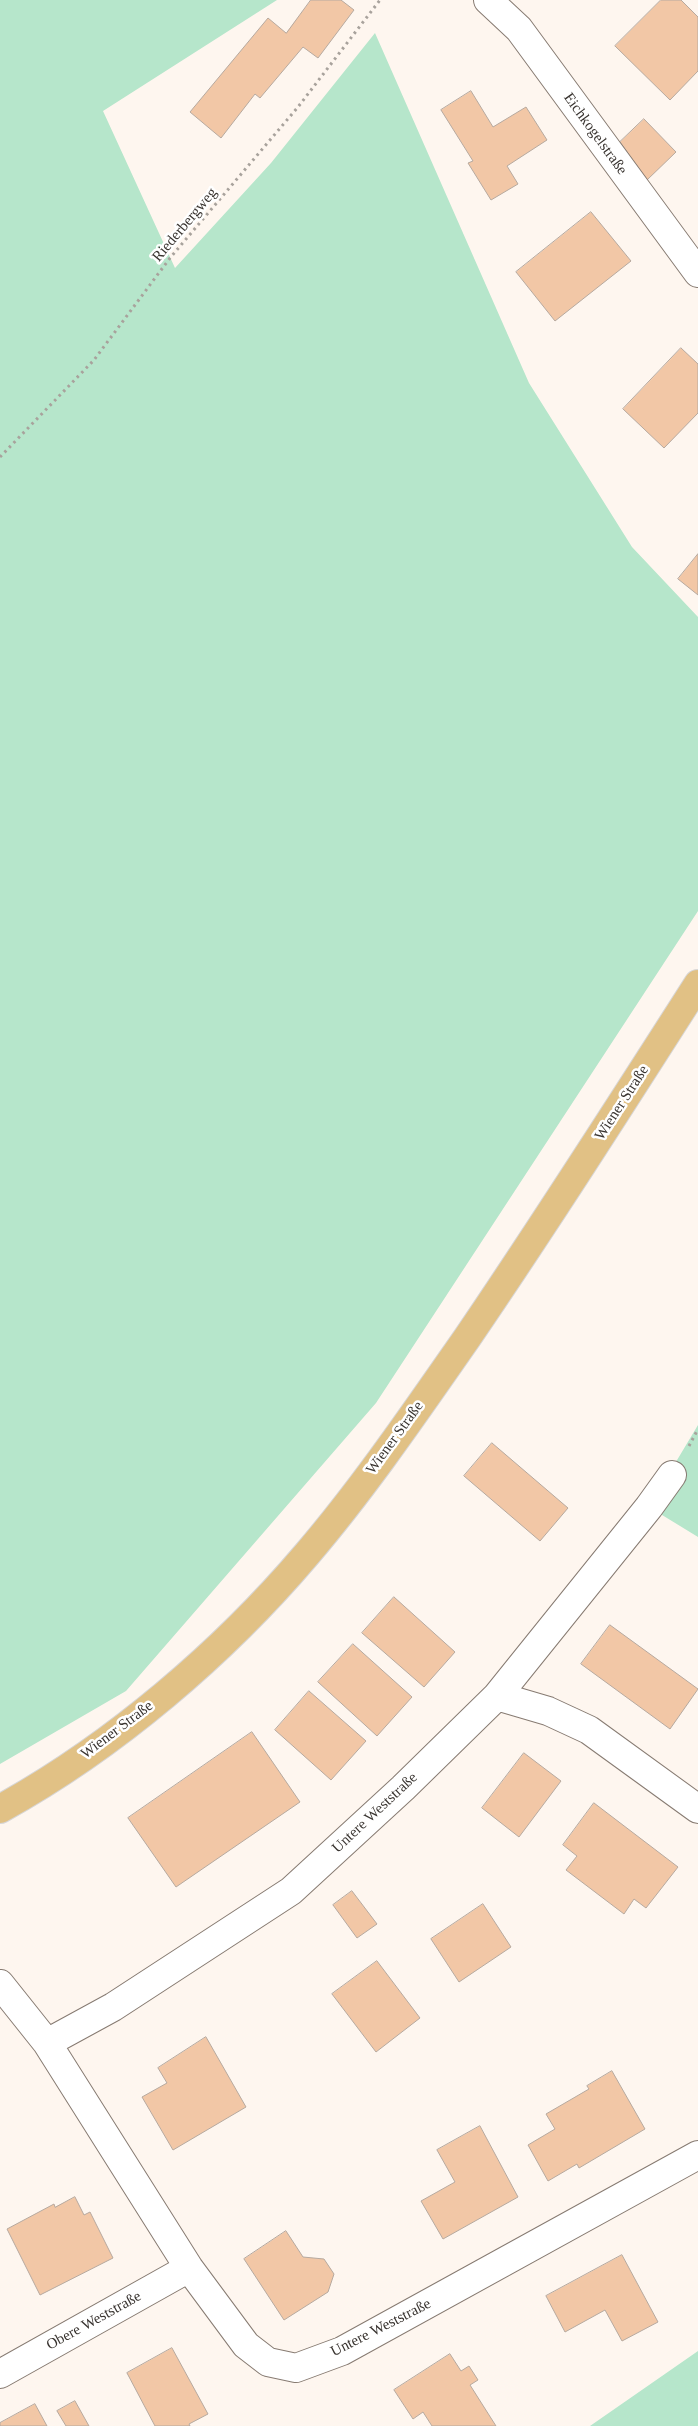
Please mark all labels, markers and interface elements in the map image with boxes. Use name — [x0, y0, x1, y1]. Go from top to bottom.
street label: Eichkogelstraße — [559, 90, 631, 178]
street label: Riederbergweg — [149, 184, 221, 266]
street label: Wiener Straße — [591, 1062, 653, 1144]
street label: Wiener Straße — [363, 1398, 427, 1478]
street label: Wiener Straße — [77, 1697, 157, 1763]
street label: Untere Weststraße — [329, 1769, 421, 1857]
street label: Obere Weststraße — [43, 2287, 145, 2355]
street label: Untere Weststraße — [328, 2295, 434, 2361]

